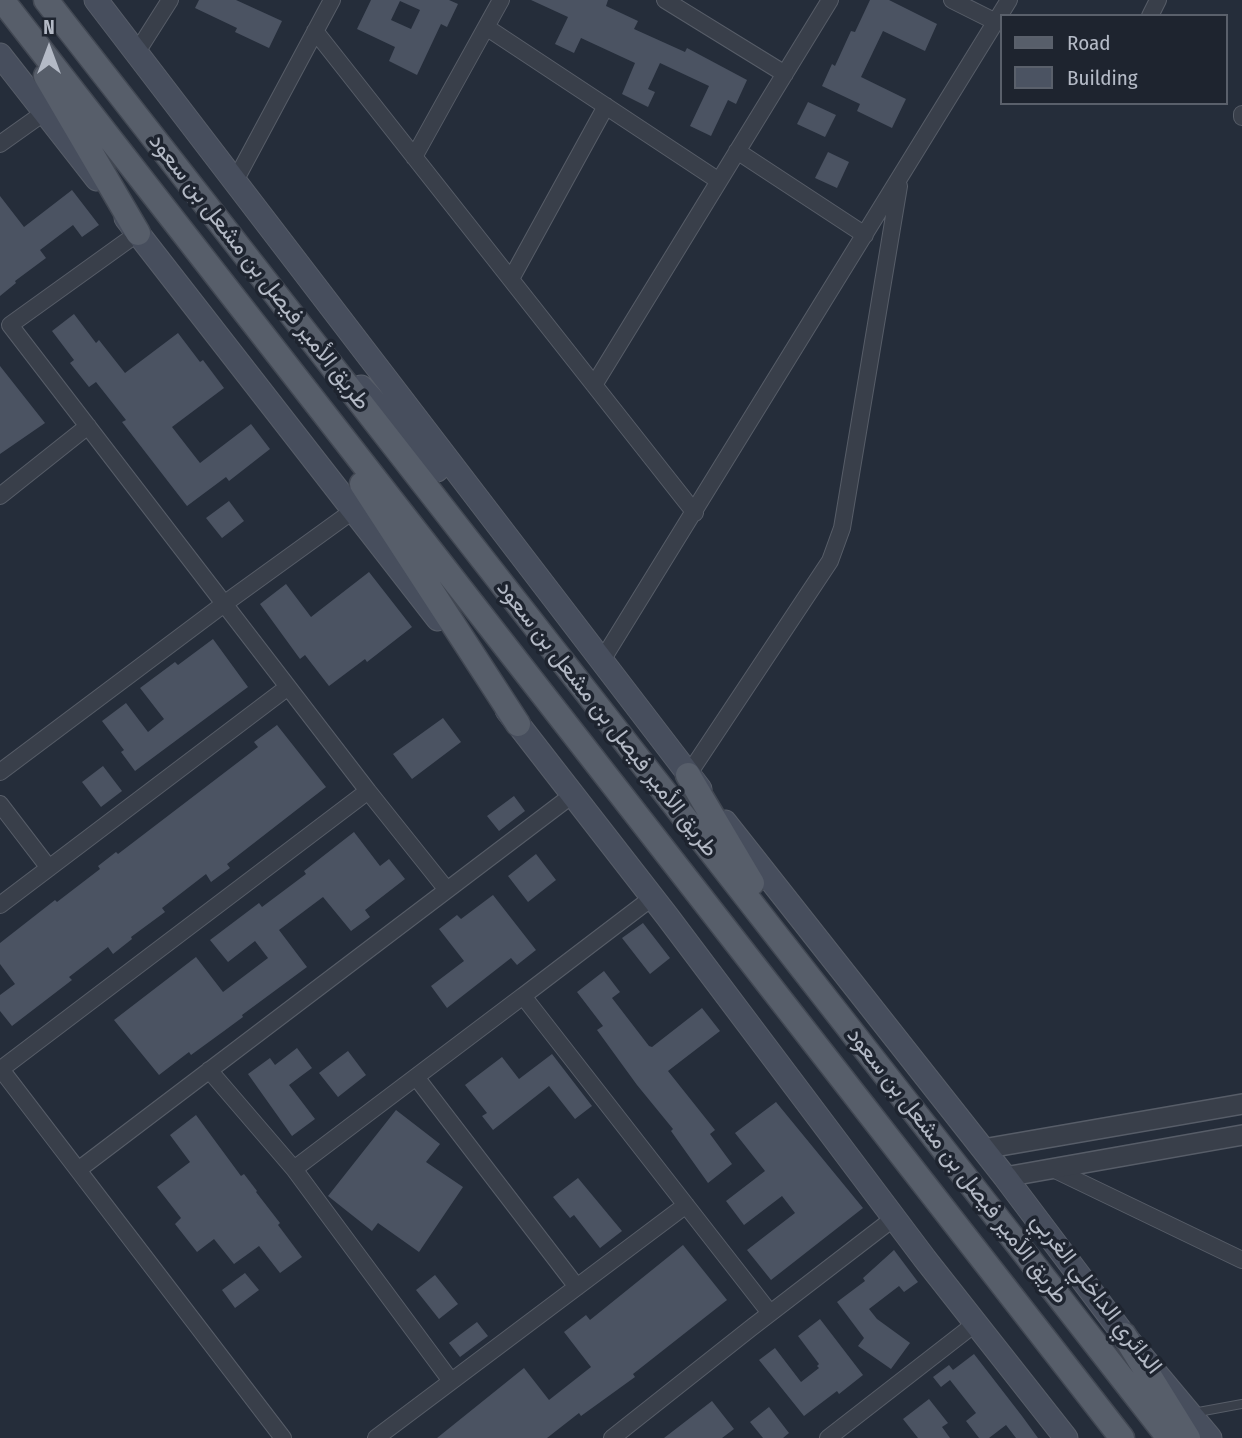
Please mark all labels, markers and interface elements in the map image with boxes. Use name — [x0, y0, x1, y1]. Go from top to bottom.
north arrow — [14, 14, 84, 84]
legend — [1000, 14, 1228, 105]
text: N — [43, 16, 55, 39]
text: Road — [1067, 30, 1111, 56]
text: Building — [1067, 65, 1138, 91]
street label: طريق الأمير فيصل بن مشعل بن سعود — [142, 128, 376, 416]
street label: طريق الأمير فيصل بن مشعل بن سعود — [490, 575, 724, 863]
street label: طريق الأمير فيصل بن مشعل بن سعود — [840, 1022, 1074, 1310]
street label: الدائري الداخلي الغربي — [1024, 1208, 1168, 1380]

